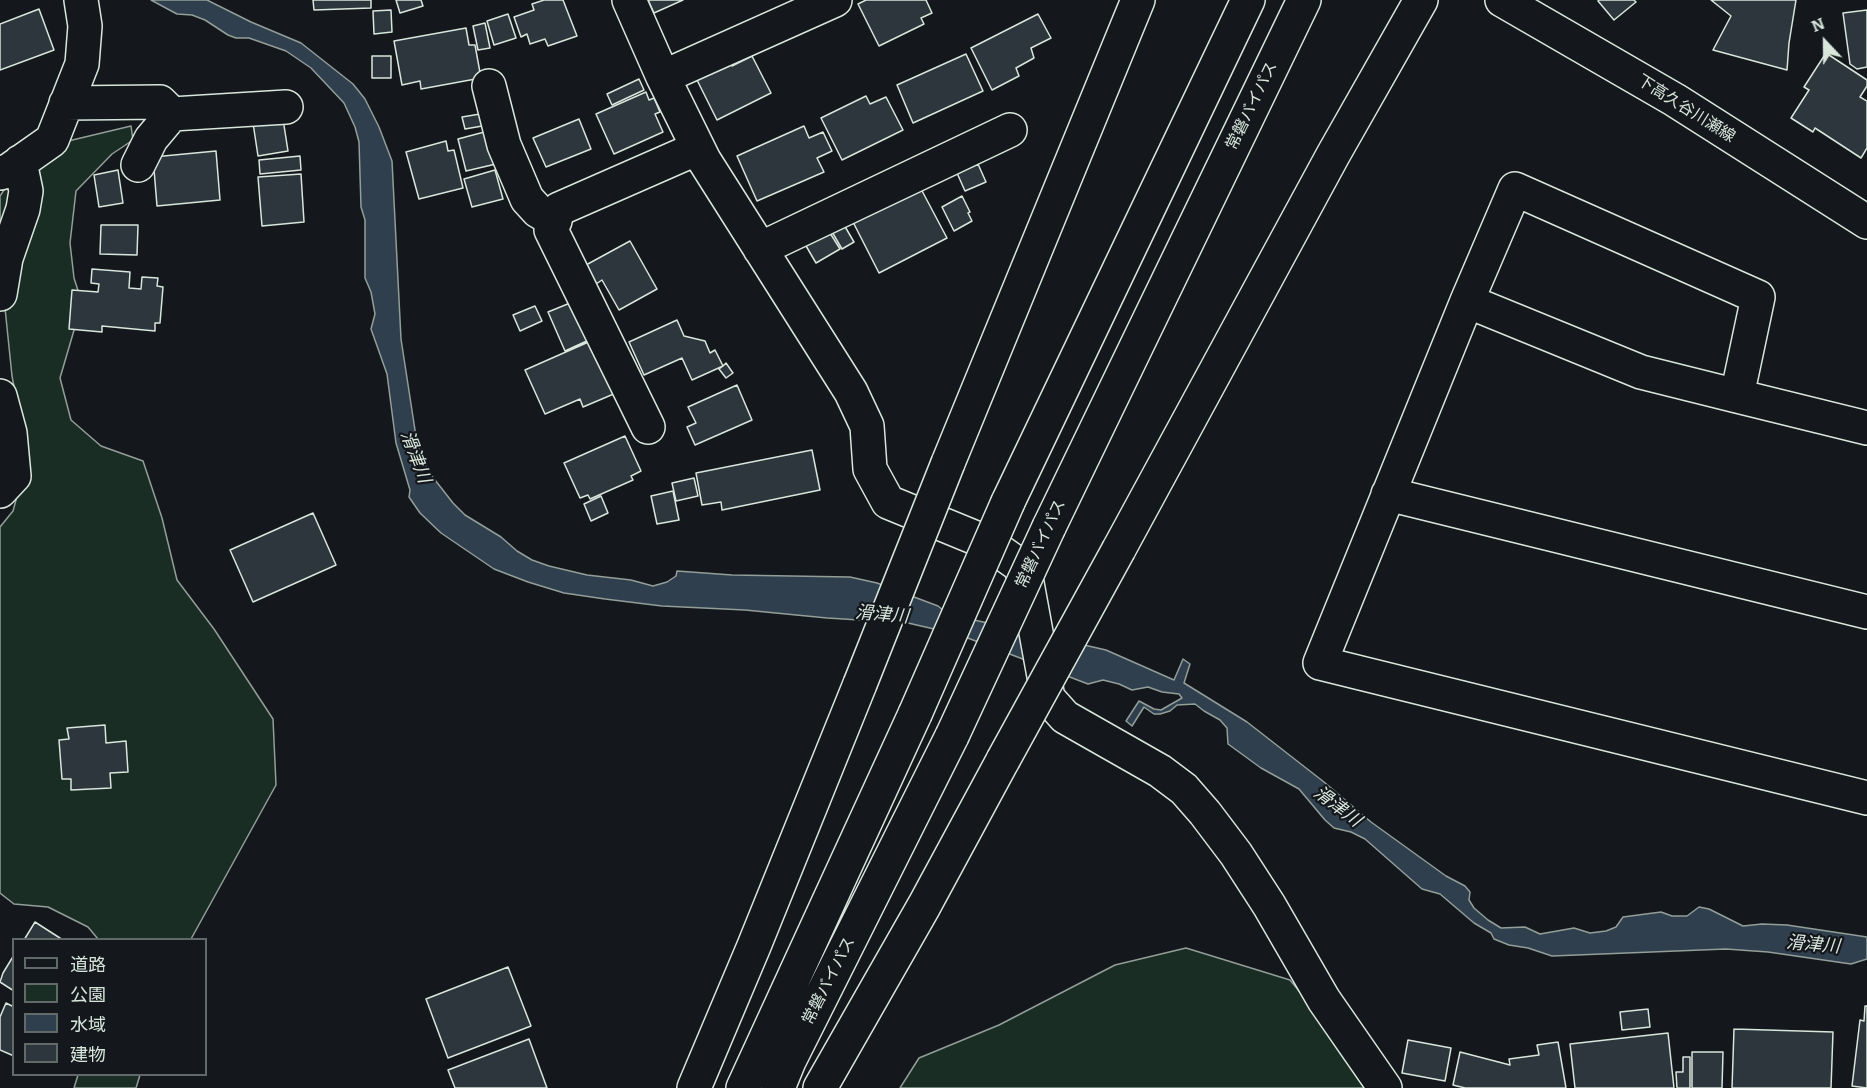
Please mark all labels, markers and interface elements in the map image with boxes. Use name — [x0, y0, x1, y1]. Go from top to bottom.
north arrow — [1795, 12, 1855, 72]
text: N — [1809, 14, 1827, 36]
street label: 常磐バイパス — [1222, 59, 1282, 153]
street label: 下高久谷川瀬線 — [1633, 71, 1739, 147]
water label: 滑津川 — [395, 428, 435, 486]
street label: 常磐バイパス — [1012, 496, 1070, 592]
water label: 滑津川 — [854, 602, 910, 628]
water label: 滑津川 — [1309, 782, 1365, 832]
water label: 滑津川 — [1785, 932, 1841, 958]
street label: 常磐バイパス — [799, 934, 859, 1028]
legend — [12, 938, 207, 1076]
text: 道路 — [70, 954, 106, 976]
text: 公園 — [70, 984, 106, 1006]
text: 水域 — [70, 1014, 106, 1036]
text: 建物 — [70, 1044, 106, 1066]

